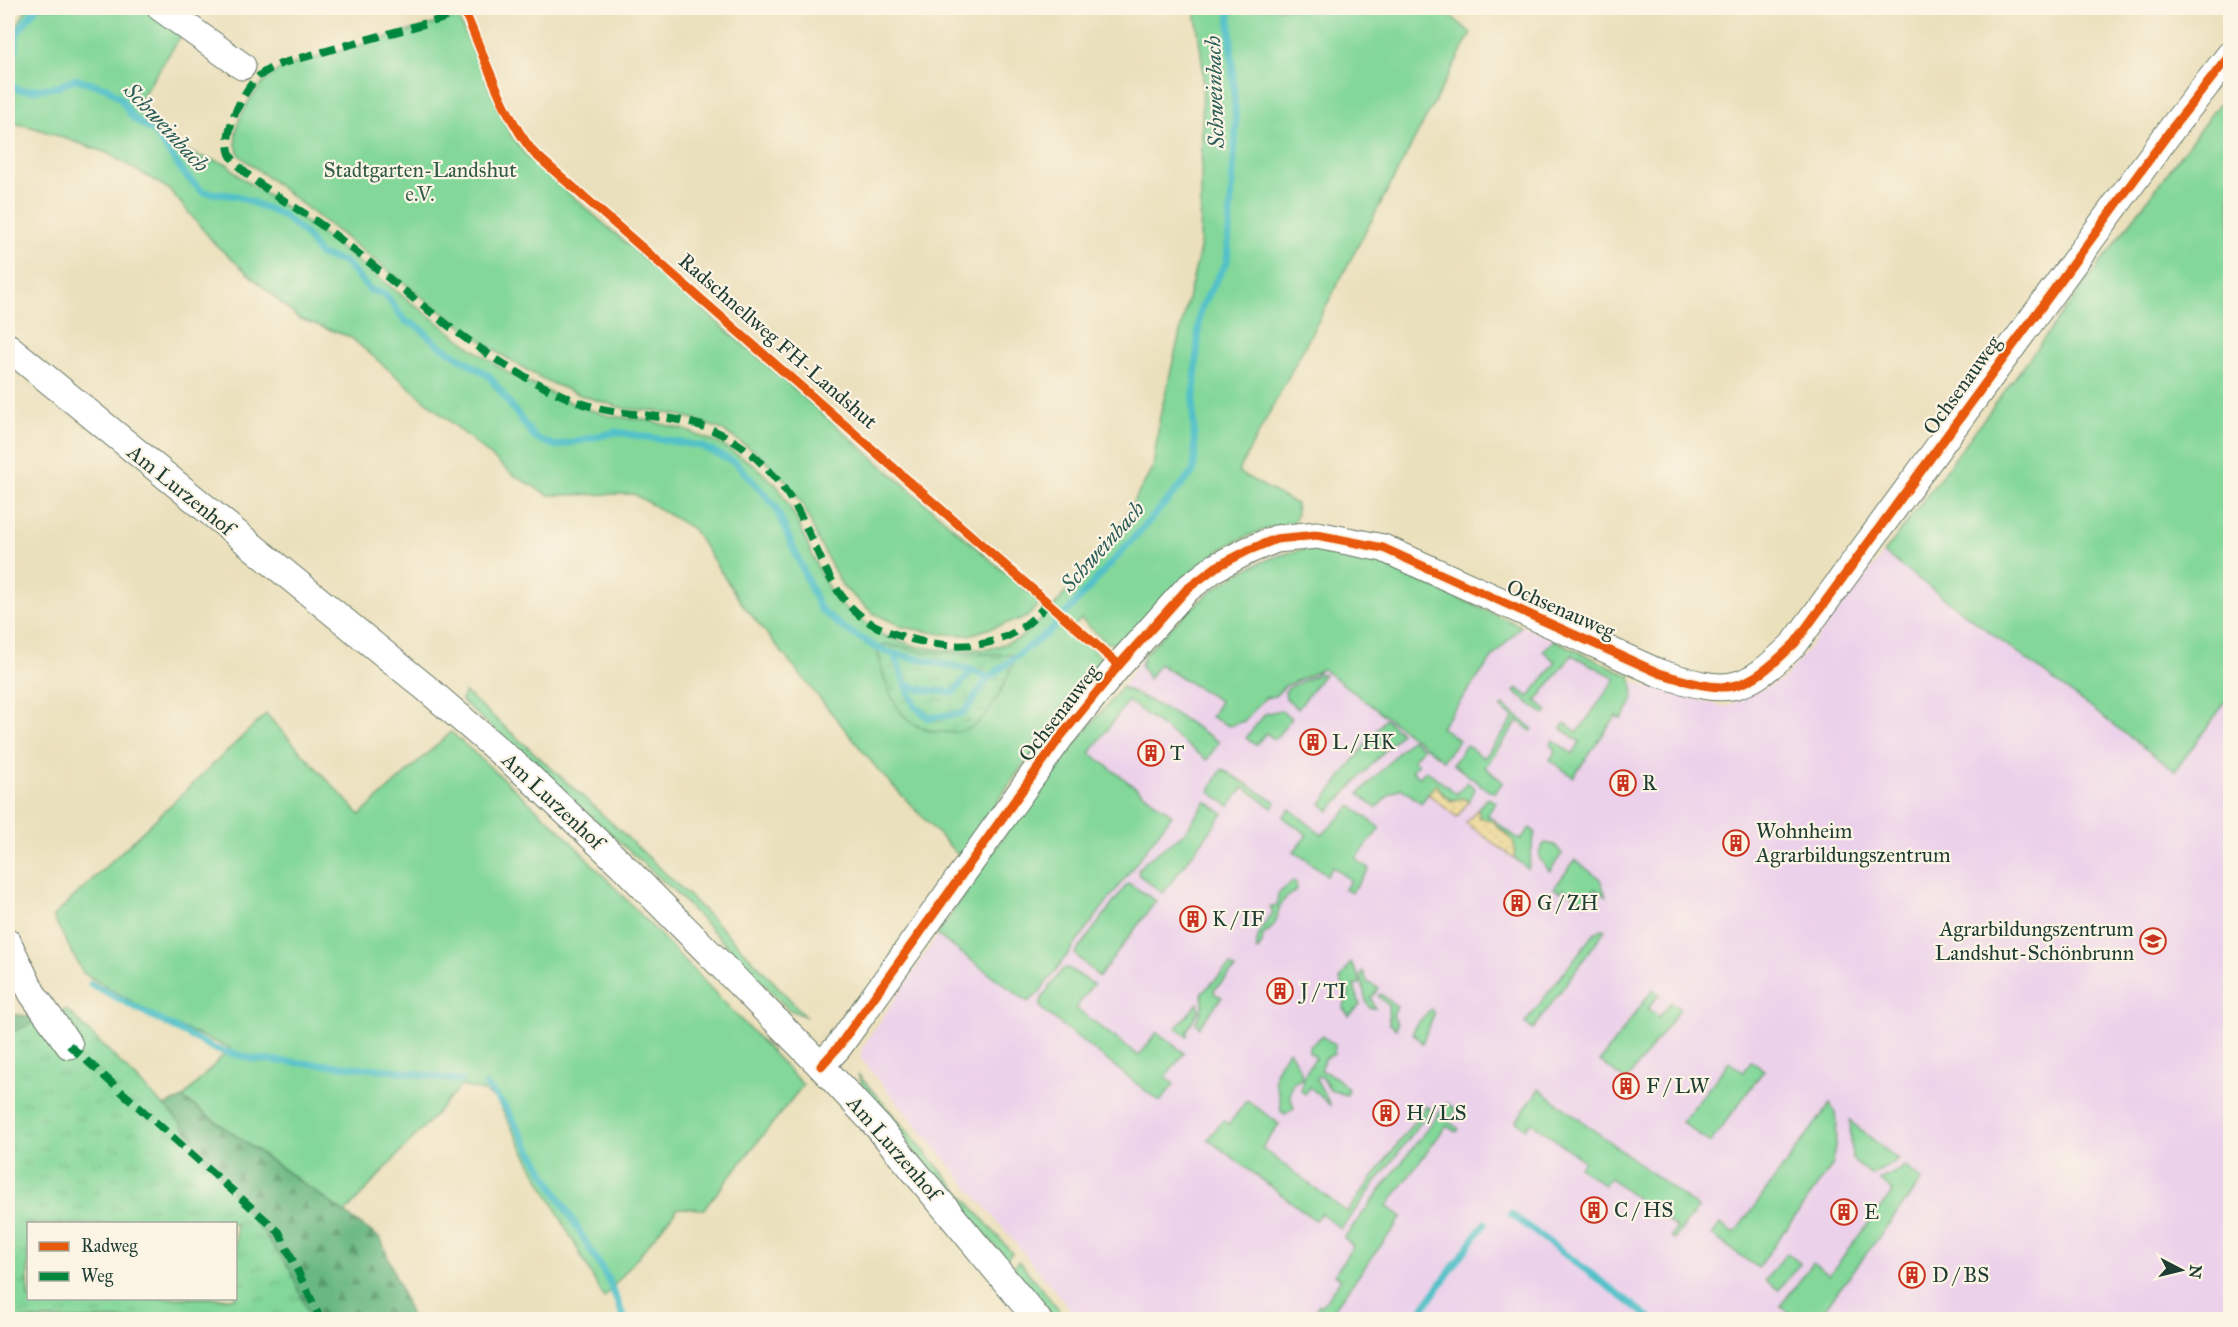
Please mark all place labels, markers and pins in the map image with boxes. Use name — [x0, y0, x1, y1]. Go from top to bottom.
building icon: L / HK — [1298, 727, 1328, 757]
place label: L / HK — [1332, 729, 1396, 755]
building icon: T — [1136, 738, 1166, 768]
place label: T — [1170, 740, 1184, 766]
building icon: R — [1608, 768, 1638, 798]
place label: R — [1642, 770, 1658, 796]
place label: Wohnheim Agrarbildungszentrum — [1755, 818, 1951, 868]
building icon: Wohnheim Agrarbildungszentrum — [1721, 828, 1751, 858]
building icon: G / ZH — [1502, 888, 1532, 918]
place label: G / ZH — [1537, 890, 1598, 916]
building icon: K / IF — [1178, 904, 1208, 934]
place label: K / IF — [1212, 906, 1265, 932]
place label: Agrarbildungszentrum Landshut-Schönbrunn — [1935, 916, 2134, 966]
school or university icon: Agrarbildungszentrum Landshut-Schönbrunn — [2138, 926, 2168, 956]
building icon: J / TI — [1265, 976, 1295, 1006]
place label: J / TI — [1298, 978, 1347, 1004]
building icon: F / LW — [1611, 1071, 1641, 1101]
place label: F / LW — [1646, 1073, 1710, 1099]
building icon: H / LS — [1371, 1098, 1401, 1128]
place label: H / LS — [1406, 1100, 1466, 1126]
building icon: C / HS — [1579, 1195, 1609, 1225]
place label: C / HS — [1614, 1197, 1673, 1223]
building icon: E — [1829, 1197, 1859, 1227]
place label: E — [1864, 1199, 1879, 1225]
building icon: D / BS — [1897, 1260, 1927, 1290]
place label: D / BS — [1932, 1262, 1989, 1288]

